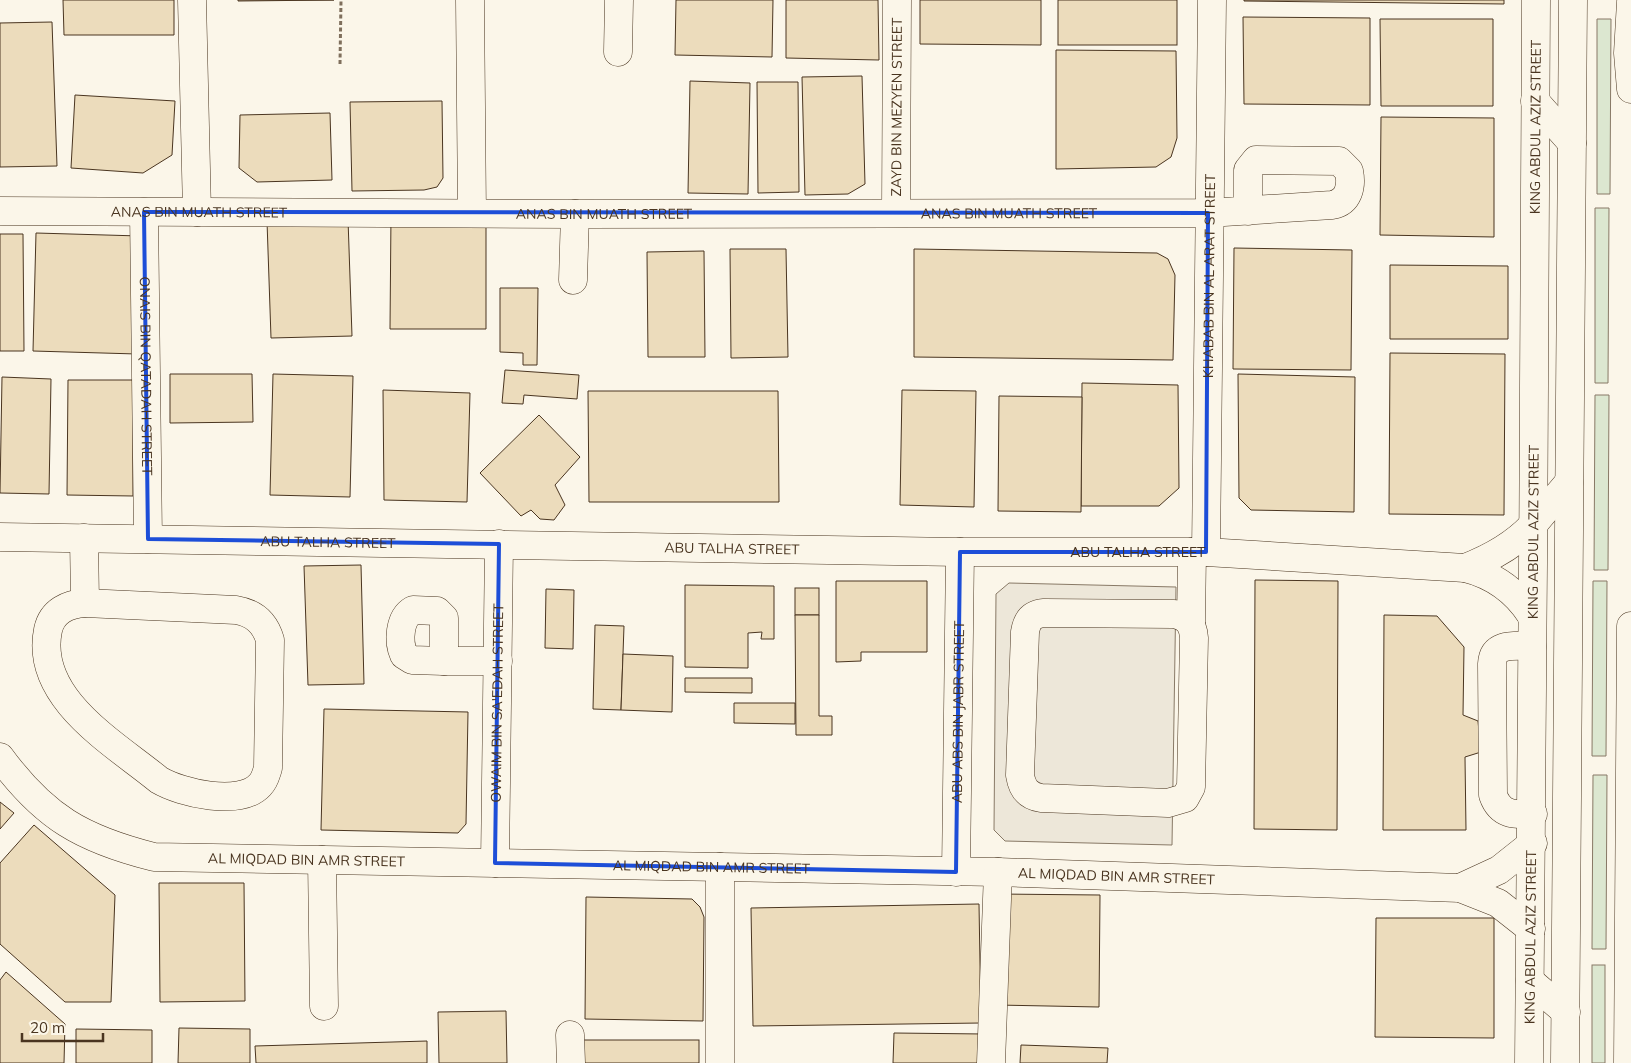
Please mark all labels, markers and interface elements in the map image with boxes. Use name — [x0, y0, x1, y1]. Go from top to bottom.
street label: ZAYD BIN MEZYEN STREET — [887, 17, 906, 196]
street label: KING ABDUL AZIZ STREET — [1526, 39, 1545, 214]
street label: KHABAB BIN AL ARAT STREET — [1199, 173, 1219, 378]
street label: ANAS BIN MUATH STREET — [111, 203, 288, 222]
street label: ANAS BIN MUATH STREET — [921, 204, 1098, 222]
street label: ANAS BIN MUATH STREET — [516, 205, 693, 223]
street label: ONAIS BIN QATADAH STREET — [136, 276, 156, 476]
street label: KING ABDUL AZIZ STREET — [1524, 444, 1543, 619]
street label: ABU TALHA STREET — [260, 532, 396, 552]
street label: ABU TALHA STREET — [664, 538, 800, 558]
street label: ABU TALHA STREET — [1070, 543, 1206, 561]
street label: OWAIM BIN SA'EDAH STREET — [487, 603, 507, 803]
street label: ABU ABS BIN JABR STREET — [948, 620, 968, 803]
street label: AL MIQDAD BIN AMR STREET — [208, 849, 406, 870]
street label: KING ABDUL AZIZ STREET — [1520, 849, 1540, 1024]
street label: AL MIQDAD BIN AMR STREET — [613, 856, 811, 878]
street label: AL MIQDAD BIN AMR STREET — [1018, 864, 1216, 889]
scale bar — [22, 1010, 104, 1042]
text: 20 m — [30, 1018, 65, 1037]

